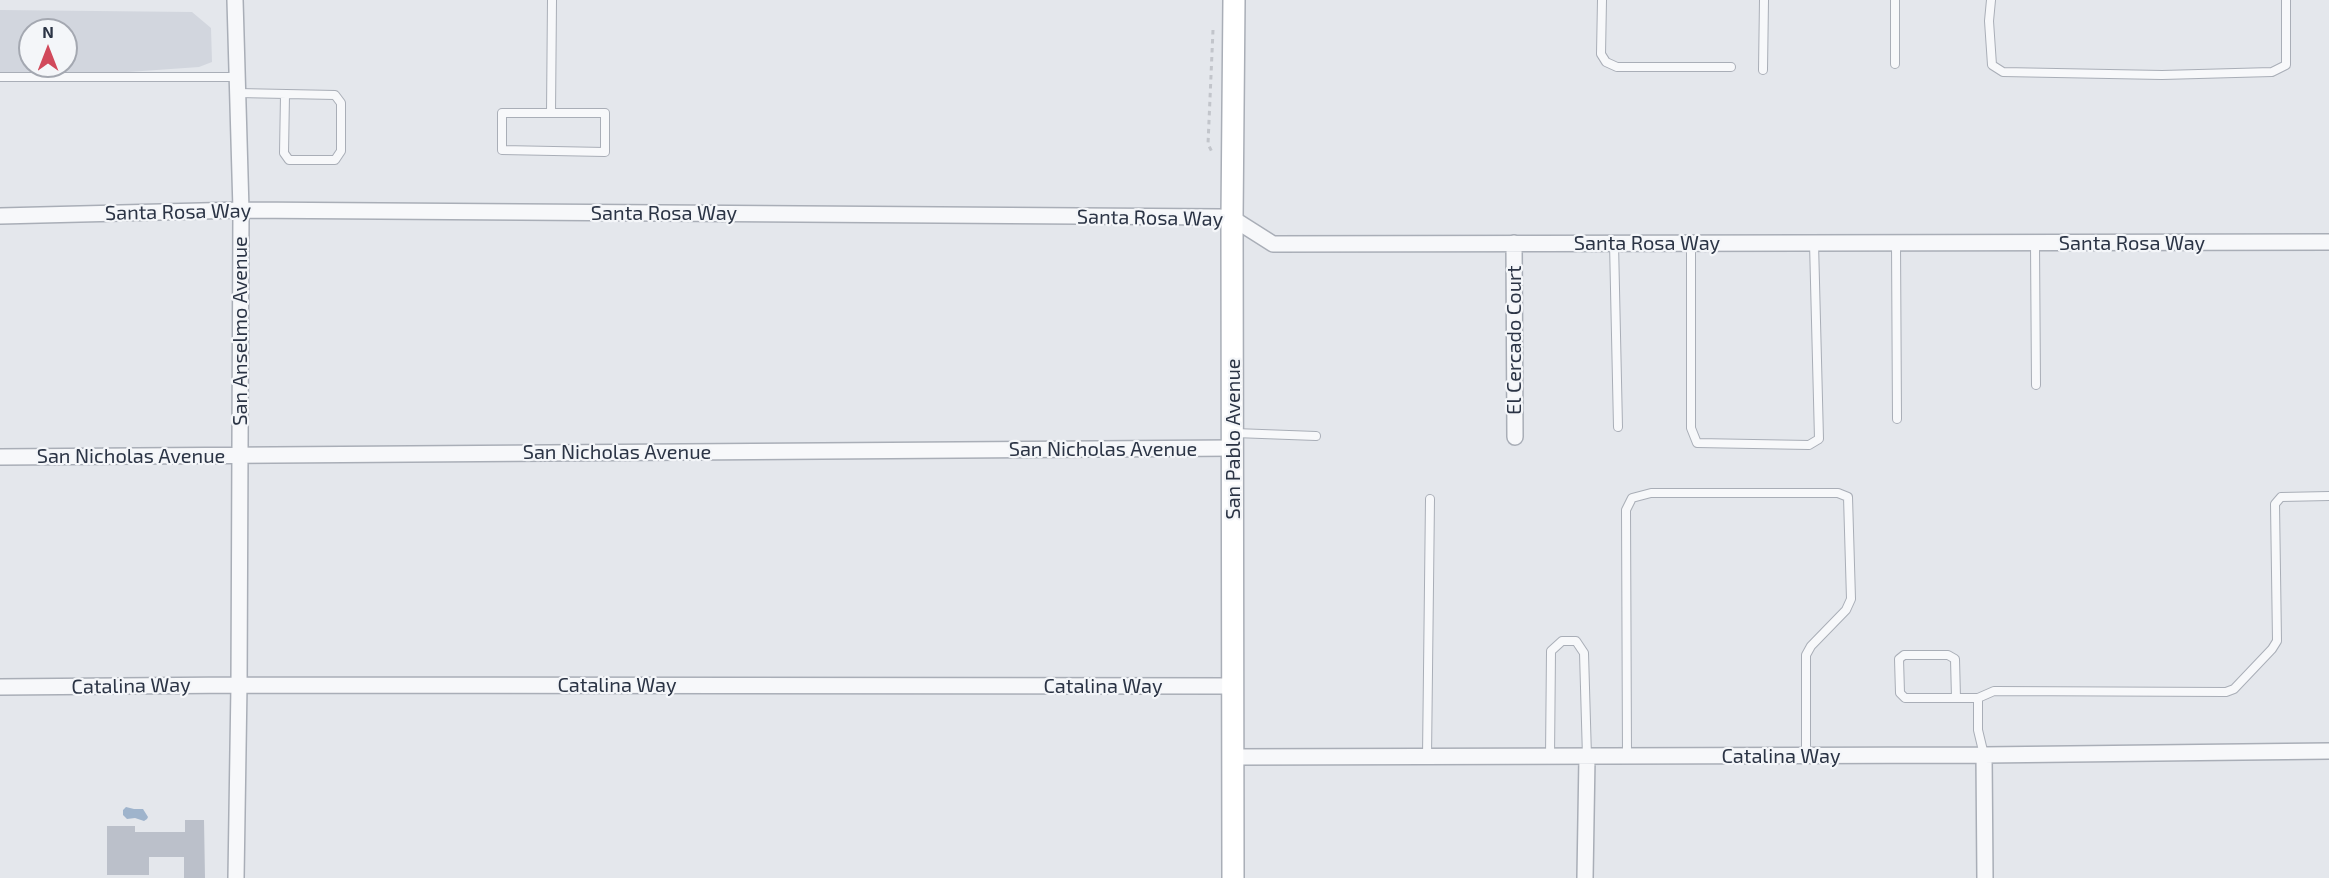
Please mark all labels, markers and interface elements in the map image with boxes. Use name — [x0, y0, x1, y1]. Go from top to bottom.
north arrow — [18, 18, 78, 78]
text: N — [42, 22, 54, 41]
street label: Santa Rosa Way — [105, 199, 251, 225]
street label: Santa Rosa Way — [591, 201, 737, 225]
street label: Santa Rosa Way — [1077, 205, 1223, 231]
street label: Santa Rosa Way — [1574, 231, 1720, 255]
street label: Santa Rosa Way — [2059, 231, 2205, 255]
street label: San Anselmo Avenue — [228, 236, 252, 426]
street label: El Cercado Court — [1502, 265, 1526, 415]
street label: San Pablo Avenue — [1221, 358, 1245, 520]
street label: San Nicholas Avenue — [1009, 437, 1197, 461]
street label: San Nicholas Avenue — [523, 440, 711, 464]
street label: San Nicholas Avenue — [37, 444, 225, 468]
street label: Catalina Way — [71, 673, 191, 699]
street label: Catalina Way — [557, 673, 677, 697]
street label: Catalina Way — [1043, 674, 1163, 698]
street label: Catalina Way — [1721, 744, 1841, 768]

